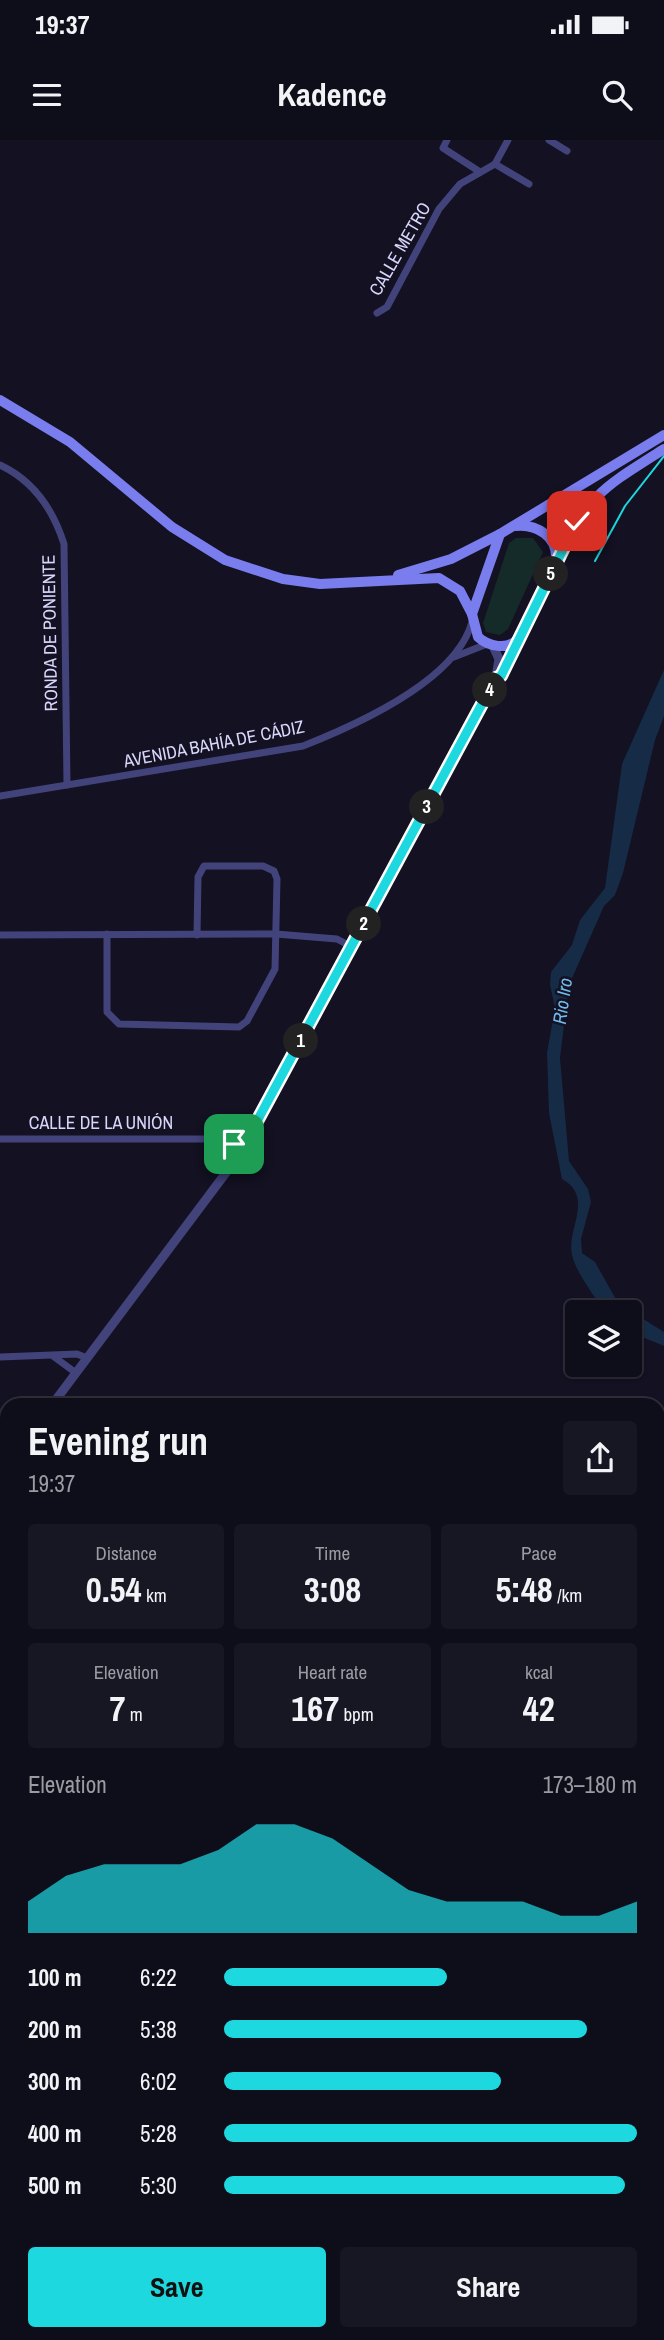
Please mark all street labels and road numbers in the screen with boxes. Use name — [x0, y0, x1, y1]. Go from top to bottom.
street label: CALLE METRO — [363, 197, 436, 300]
street label: RONDA DE PONIENTE — [36, 554, 63, 712]
street label: AVENIDA BAHÍA DE CÁDIZ — [120, 714, 306, 773]
street label: CALLE DE LA UNIÓN — [29, 1110, 173, 1135]

